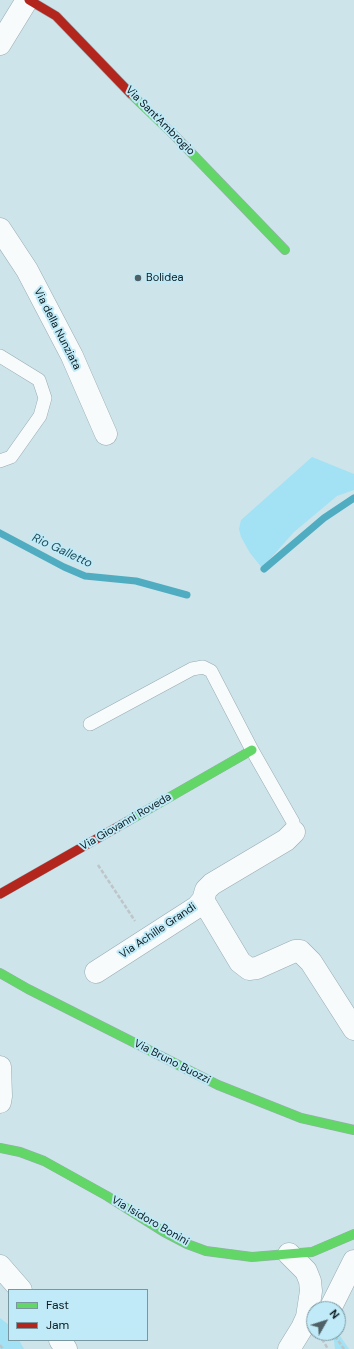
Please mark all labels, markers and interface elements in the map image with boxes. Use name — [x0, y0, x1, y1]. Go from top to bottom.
street label: Via Sant'Ambrogio — [123, 84, 197, 158]
place label: Bolidea — [146, 271, 183, 285]
marker: Bolidea — [133, 273, 143, 283]
street label: Via della Nunziata — [31, 286, 83, 372]
water label: Rio Galletto — [30, 531, 94, 571]
street label: Via Giovanni Roveda — [78, 791, 174, 853]
street label: Via Achille Grandi — [117, 901, 199, 961]
street label: Via Bruno Buozzi — [132, 1037, 212, 1087]
street label: Via Isidoro Bonini — [109, 1193, 191, 1249]
legend — [8, 1289, 148, 1341]
text: Fast — [46, 1297, 69, 1313]
north arrow — [306, 1301, 346, 1341]
text: N — [327, 1307, 343, 1322]
text: Jam — [46, 1317, 69, 1333]

